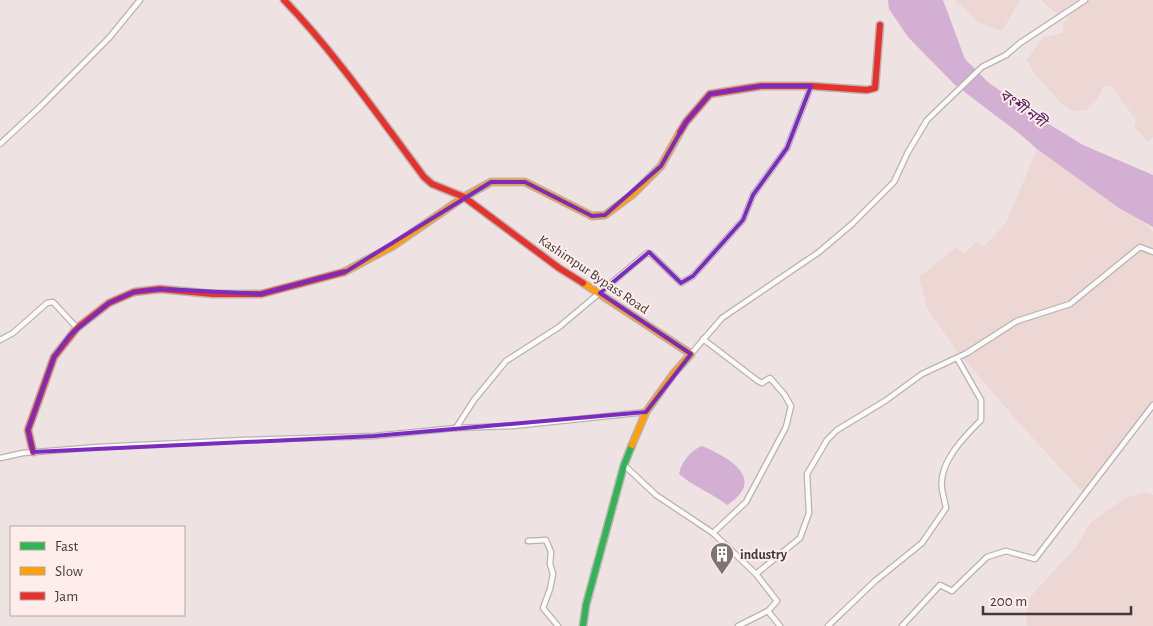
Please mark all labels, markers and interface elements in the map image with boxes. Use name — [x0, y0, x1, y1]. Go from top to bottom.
water label: বংশী নদী — [997, 85, 1052, 132]
street label: Kashimpur Bypass Road — [536, 233, 651, 317]
legend — [10, 526, 185, 616]
text: Fast — [55, 539, 79, 554]
building icon: industry — [709, 541, 735, 575]
place label: industry — [740, 548, 788, 562]
text: Slow — [55, 564, 83, 579]
scale bar — [983, 584, 1130, 616]
text: Jam — [55, 589, 78, 604]
text: 200 m — [990, 594, 1027, 609]

